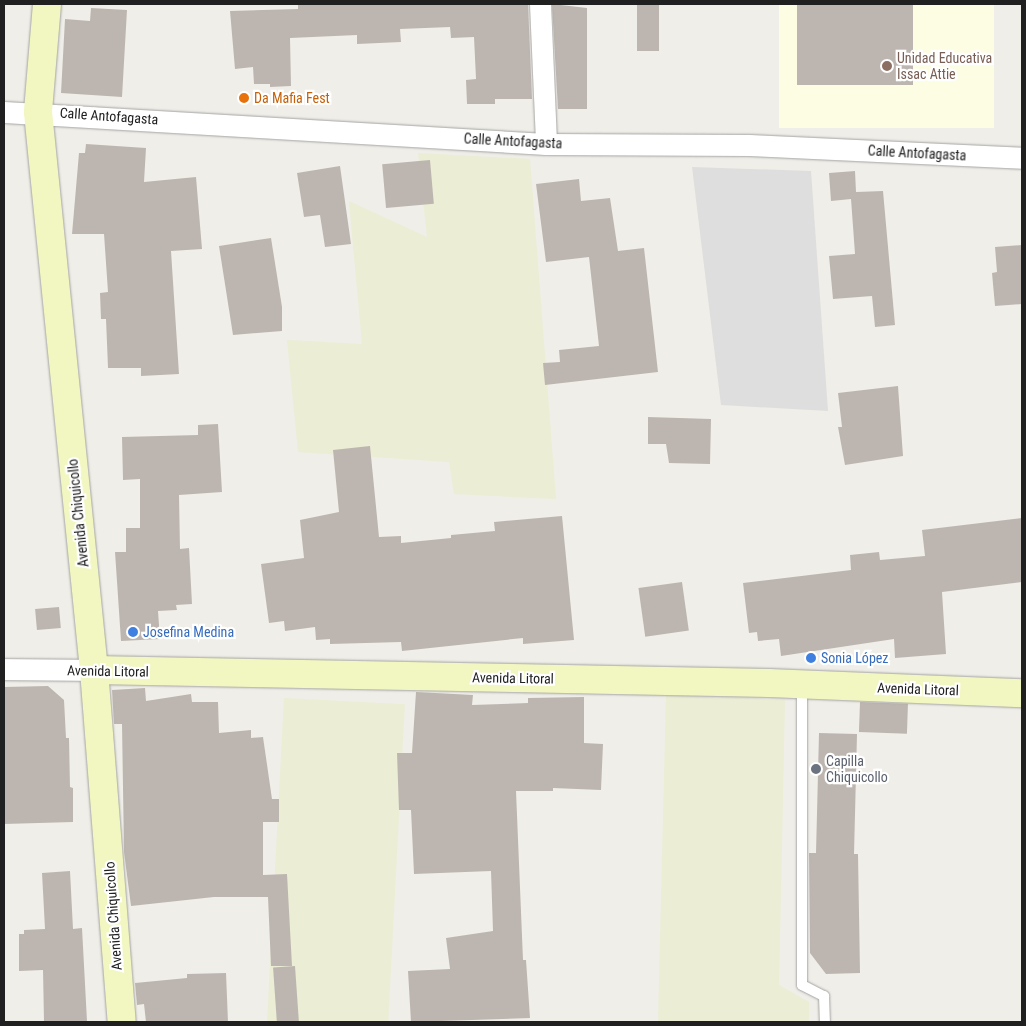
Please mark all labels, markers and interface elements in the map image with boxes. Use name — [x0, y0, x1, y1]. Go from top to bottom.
place label: Unidad Educativa Issac Attie — [897, 50, 992, 82]
marker: Unidad Educativa Issac Attie — [881, 60, 893, 72]
place label: Da Mafia Fest — [254, 90, 330, 106]
marker: Da Mafia Fest — [238, 92, 250, 104]
street label: Calle Antofagasta — [59, 104, 159, 128]
street label: Calle Antofagasta — [463, 130, 563, 152]
street label: Calle Antofagasta — [867, 142, 967, 164]
street label: Avenida Chiquicollo — [64, 458, 92, 568]
place label: Josefina Medina — [143, 624, 234, 640]
marker: Josefina Medina — [127, 626, 139, 638]
place label: Sonia López — [821, 650, 888, 666]
marker: Sonia López — [805, 652, 817, 664]
street label: Avenida Litoral — [67, 662, 149, 680]
street label: Avenida Litoral — [472, 669, 554, 687]
street label: Avenida Litoral — [877, 679, 959, 699]
place label: Capilla Chiquicollo — [826, 753, 888, 786]
marker: Capilla Chiquicollo — [810, 763, 822, 775]
street label: Avenida Chiquicollo — [101, 861, 125, 971]

